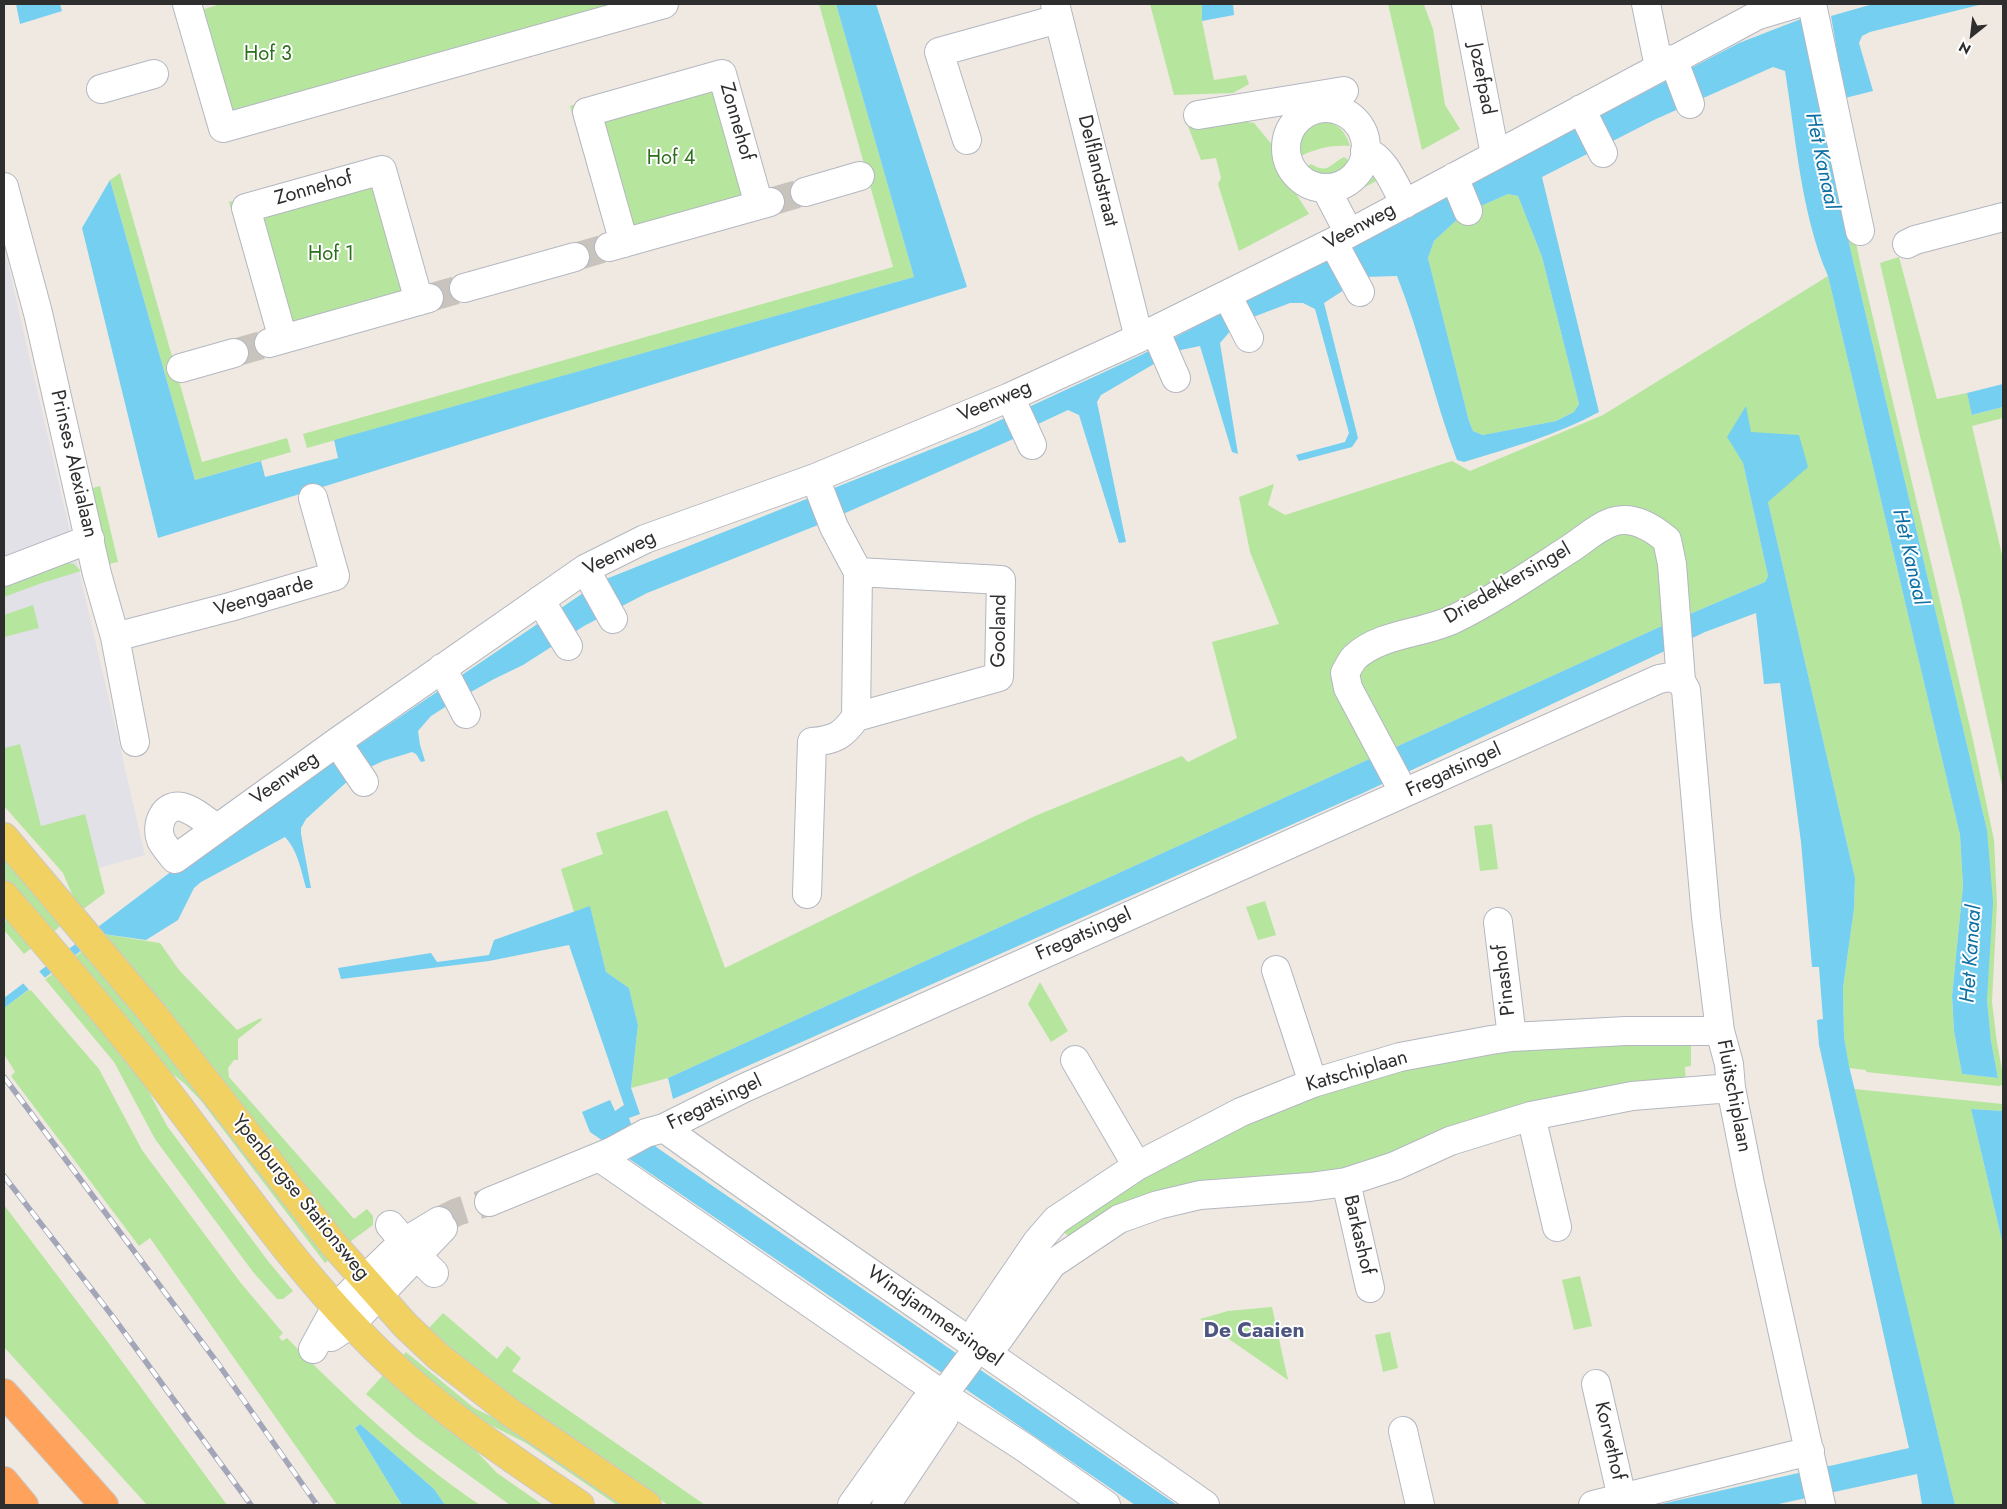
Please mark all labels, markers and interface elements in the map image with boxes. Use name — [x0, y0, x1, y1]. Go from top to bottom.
north arrow — [1947, 10, 1997, 60]
text: N — [1955, 37, 1974, 60]
street label: Jozefpad — [1462, 41, 1500, 117]
park label: Hof 3 — [244, 43, 292, 67]
street label: Zonnehof — [713, 80, 759, 164]
water label: Het Kanaal — [1798, 110, 1844, 212]
street label: Delflandstraat — [1072, 113, 1122, 229]
park label: Hof 4 — [647, 147, 695, 171]
street label: Zonnehof — [272, 166, 356, 212]
street label: Veenweg — [1320, 198, 1400, 256]
park label: Hof 1 — [308, 243, 354, 267]
street label: Veenweg — [955, 376, 1035, 428]
street label: Prinses Alexialaan — [44, 388, 102, 540]
water label: Het Kanaal — [1886, 506, 1932, 608]
street label: Veenweg — [580, 526, 660, 582]
street label: Driedekkersingel — [1440, 538, 1576, 630]
street label: Veengaarde — [212, 571, 316, 623]
street label: Gooland — [987, 594, 1013, 668]
street label: Fregatsingel — [1403, 738, 1505, 804]
street label: Veenweg — [246, 747, 324, 811]
street label: Fregatsingel — [1032, 903, 1136, 967]
water label: Het Kanaal — [1956, 904, 1988, 1004]
street label: Pinashof — [1489, 943, 1521, 1017]
street label: Fluitschiplaan — [1710, 1038, 1756, 1154]
street label: Katschiplaan — [1303, 1046, 1411, 1098]
street label: Fregatsingel — [664, 1070, 766, 1136]
street label: Ypenburgse Stationsweg — [226, 1110, 374, 1286]
street label: Barkashof — [1337, 1193, 1379, 1277]
street label: Windjammersingel — [862, 1261, 1006, 1373]
district label: De Caaien — [1204, 1319, 1304, 1345]
street label: Korvethof — [1588, 1399, 1630, 1483]

